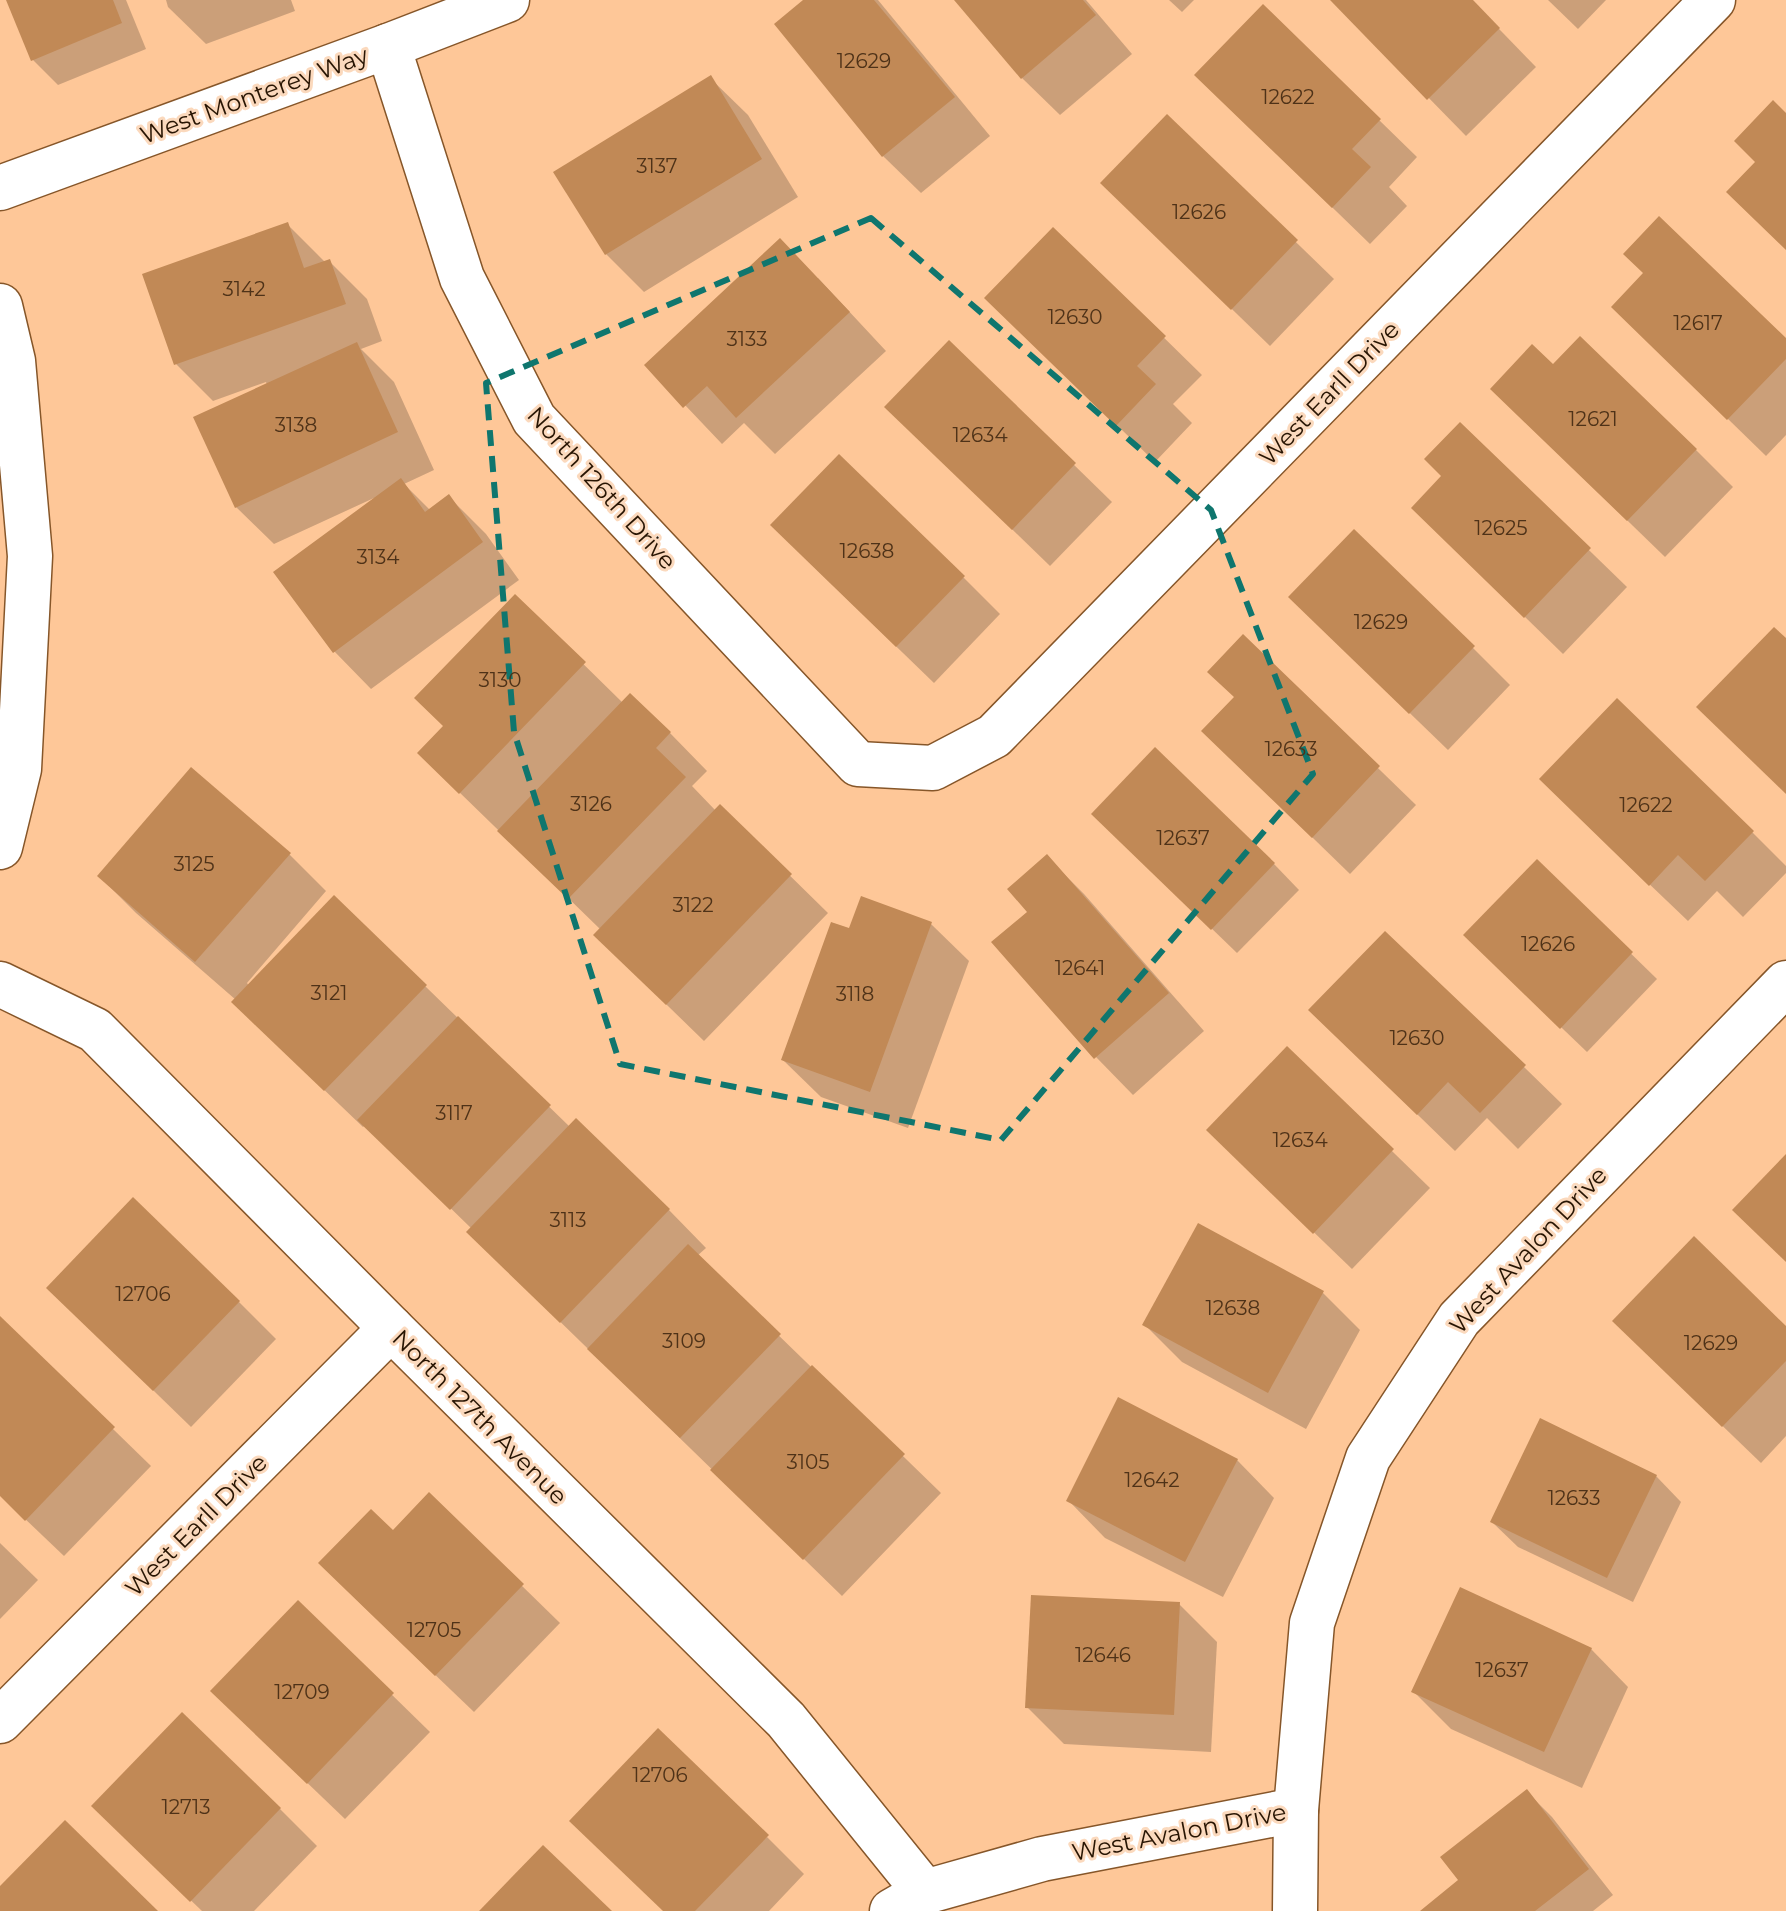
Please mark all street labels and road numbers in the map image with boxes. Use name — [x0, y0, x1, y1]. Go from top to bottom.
street label: West Monterey Way — [136, 40, 372, 150]
street label: West Earll Drive — [1253, 315, 1405, 471]
street label: North 126th Drive — [521, 401, 683, 575]
street label: West Avalon Drive — [1443, 1160, 1613, 1340]
street label: North 127th Avenue — [386, 1323, 574, 1511]
street label: West Earll Drive — [119, 1448, 273, 1602]
street label: West Avalon Drive — [1069, 1797, 1289, 1867]

